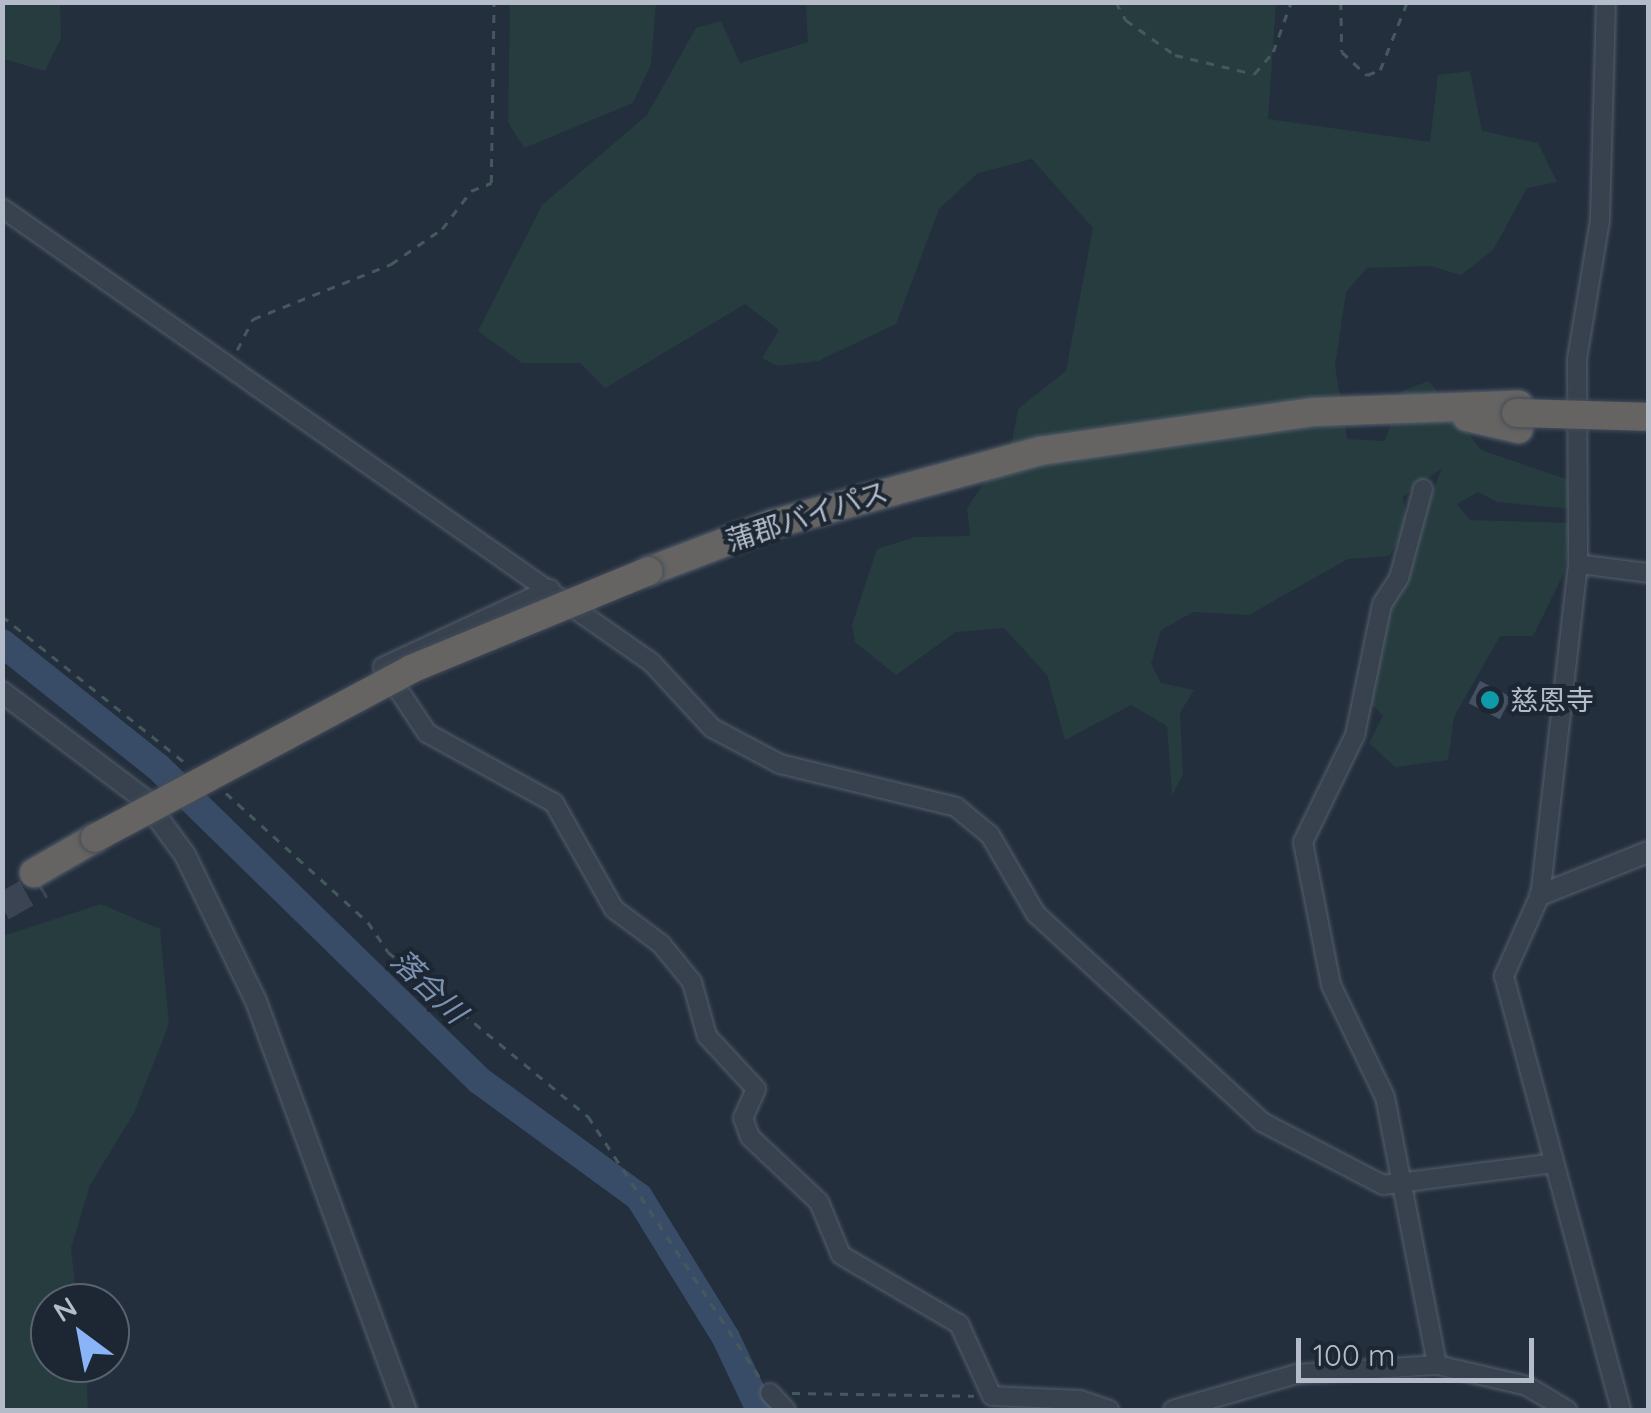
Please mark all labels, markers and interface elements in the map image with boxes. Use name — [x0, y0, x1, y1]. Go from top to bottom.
street label: 蒲郡バイパス — [722, 474, 892, 558]
place label: 慈恩寺 — [1510, 683, 1594, 717]
marker: 慈恩寺 — [1479, 689, 1501, 711]
water label: 落合川 — [384, 942, 474, 1030]
north arrow — [30, 1283, 130, 1383]
text: N — [47, 1289, 83, 1329]
scale bar — [1301, 1318, 1538, 1380]
text: 100 m — [1313, 1336, 1395, 1374]

